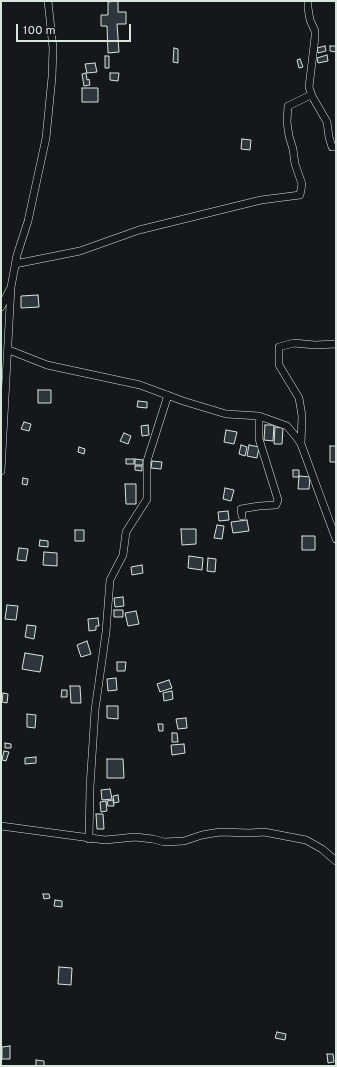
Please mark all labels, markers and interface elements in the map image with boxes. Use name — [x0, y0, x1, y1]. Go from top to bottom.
scale bar — [18, 16, 133, 42]
text: 100 m — [23, 23, 56, 39]

